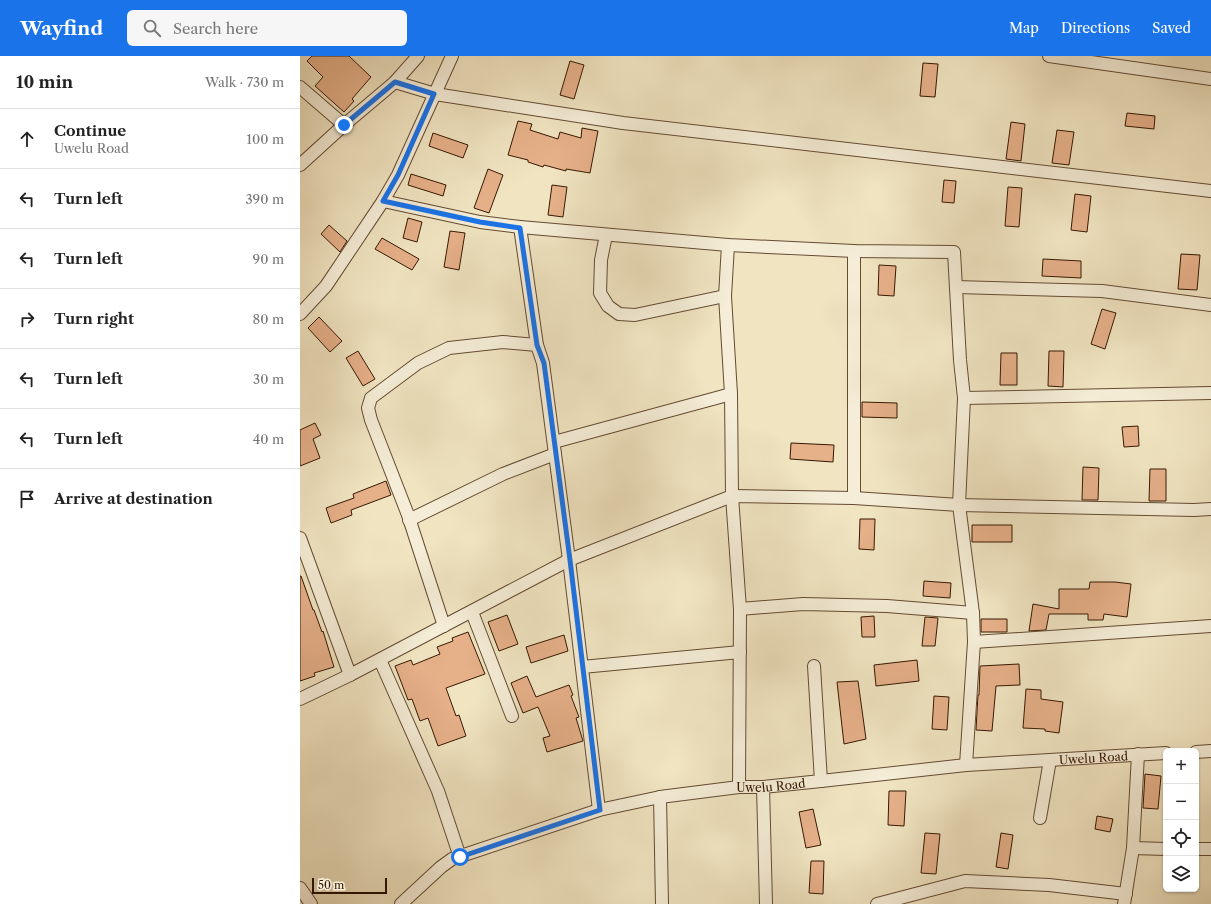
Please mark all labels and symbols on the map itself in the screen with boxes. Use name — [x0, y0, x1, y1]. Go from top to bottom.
route end — [335, 116, 353, 134]
street label: Uwelu Road — [1059, 748, 1129, 767]
street label: Uwelu Road — [736, 775, 807, 795]
route start — [451, 848, 469, 866]
scale bar — [312, 876, 387, 895]

